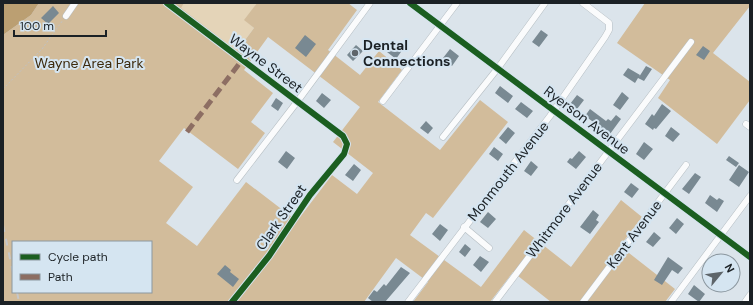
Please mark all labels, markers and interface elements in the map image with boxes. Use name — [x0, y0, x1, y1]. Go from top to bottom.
scale bar — [14, 12, 106, 38]
text: 100 m — [20, 18, 54, 34]
street label: Wayne Street — [226, 29, 306, 97]
place label: Dental Connections — [363, 36, 451, 70]
marker: Dental Connections — [350, 48, 360, 58]
park label: Wayne Area Park — [35, 54, 143, 72]
street label: Ryerson Avenue — [540, 82, 634, 158]
street label: Monmouth Avenue — [463, 117, 553, 225]
street label: Whitmore Avenue — [522, 158, 606, 261]
street label: Clark Street — [252, 181, 310, 253]
street label: Kent Avenue — [603, 196, 665, 272]
legend — [12, 241, 152, 293]
text: Cycle path — [48, 249, 108, 265]
north arrow — [701, 253, 741, 293]
text: N — [722, 261, 738, 275]
text: Path — [48, 269, 73, 285]

